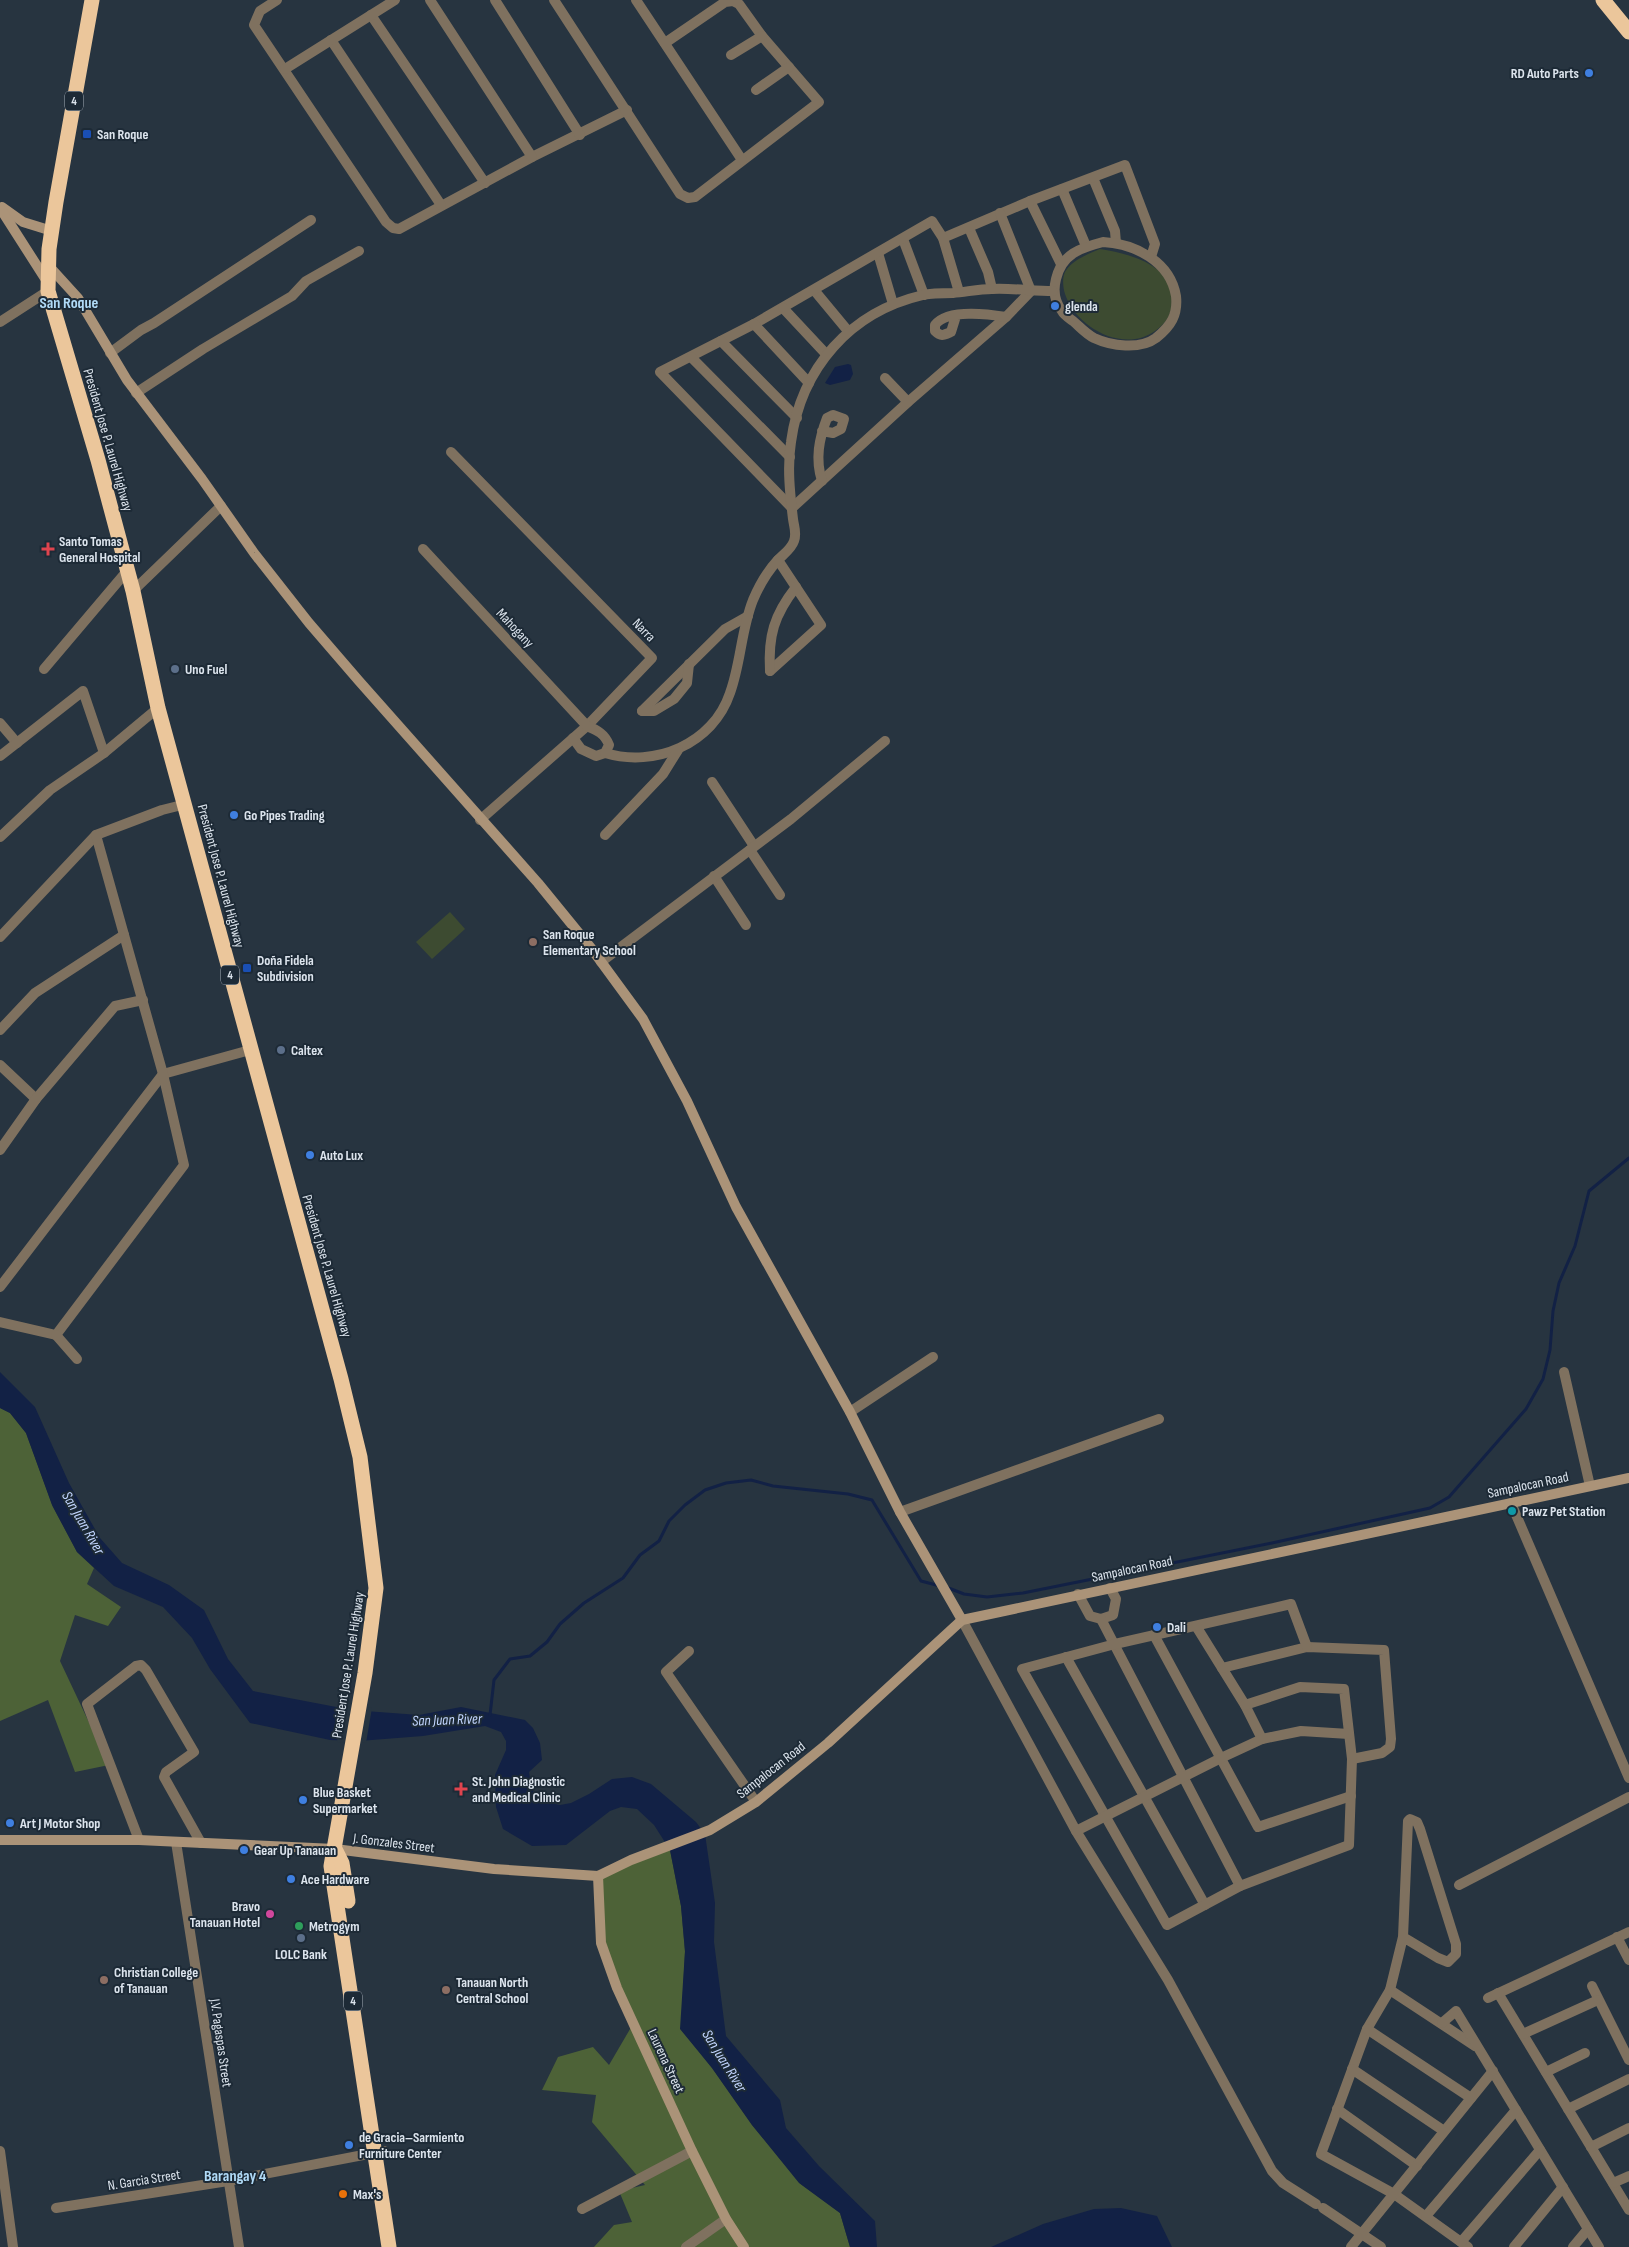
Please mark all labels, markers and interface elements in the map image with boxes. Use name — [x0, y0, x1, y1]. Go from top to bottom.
place label: RD Auto Parts — [1511, 65, 1579, 82]
marker: RD Auto Parts — [1583, 67, 1595, 79]
road number: 4 — [65, 92, 83, 110]
place label: San Roque — [97, 126, 148, 143]
marker: San Roque — [81, 128, 93, 140]
district label: San Roque — [40, 294, 99, 313]
place label: glenda — [1065, 298, 1098, 315]
marker: glenda — [1049, 300, 1061, 312]
street label: President Jose P. Laurel Highway — [79, 367, 137, 514]
place label: Santo Tomas General Hospital — [59, 533, 141, 566]
marker: Santo Tomas General Hospital — [41, 542, 55, 556]
street label: Mahogany — [493, 605, 538, 652]
street label: Narra — [629, 615, 659, 645]
place label: Uno Fuel — [185, 661, 228, 678]
marker: Uno Fuel — [169, 663, 181, 675]
street label: President Jose P. Laurel Highway — [194, 802, 248, 950]
place label: Go Pipes Trading — [244, 807, 325, 824]
marker: Go Pipes Trading — [228, 809, 240, 821]
place label: San Roque Elementary School — [543, 926, 636, 959]
marker: San Roque Elementary School — [527, 936, 539, 948]
place label: Doña Fidela Subdivision — [257, 952, 314, 985]
marker: Doña Fidela Subdivision — [241, 962, 253, 974]
road number: 4 — [221, 966, 239, 984]
place label: Caltex — [291, 1042, 323, 1059]
marker: Caltex — [275, 1044, 287, 1056]
place label: Auto Lux — [319, 1147, 363, 1164]
marker: Auto Lux — [304, 1149, 316, 1161]
street label: President Jose P. Laurel Highway — [298, 1193, 356, 1340]
street label: Sampalocan Road — [1486, 1468, 1570, 1502]
water label: San Juan River — [57, 1488, 109, 1559]
place label: Pawz Pet Station — [1522, 1503, 1605, 1520]
marker: Pawz Pet Station — [1506, 1505, 1518, 1517]
street label: Sampalocan Road — [1090, 1552, 1174, 1586]
street label: President Jose P. Laurel Highway — [328, 1590, 368, 1739]
place label: Dali — [1167, 1619, 1186, 1636]
marker: Dali — [1151, 1621, 1163, 1633]
water label: San Juan River — [412, 1709, 483, 1731]
street label: Sampalocan Road — [733, 1738, 809, 1802]
place label: St. John Diagnostic and Medical Clinic — [472, 1773, 565, 1806]
marker: St. John Diagnostic and Medical Clinic — [454, 1782, 468, 1796]
place label: Blue Basket Supermarket — [313, 1784, 378, 1817]
marker: Blue Basket Supermarket — [297, 1794, 309, 1806]
place label: Art J Motor Shop — [19, 1815, 100, 1832]
marker: Art J Motor Shop — [4, 1817, 16, 1829]
street label: J. Gonzales Street — [351, 1829, 436, 1856]
place label: Gear Up Tanauan — [254, 1842, 336, 1859]
marker: Gear Up Tanauan — [238, 1844, 250, 1856]
place label: Ace Hardware — [300, 1871, 369, 1888]
marker: Ace Hardware — [285, 1873, 297, 1885]
place label: Bravo Tanauan Hotel — [190, 1898, 260, 1931]
marker: Bravo Tanauan Hotel — [264, 1908, 276, 1920]
place label: Metrogym — [309, 1918, 359, 1935]
marker: Metrogym — [293, 1920, 305, 1932]
marker: LOLC Bank — [295, 1932, 307, 1944]
place label: LOLC Bank — [275, 1946, 327, 1963]
place label: Christian College of Tanauan — [114, 1964, 198, 1997]
marker: Christian College of Tanauan — [98, 1974, 110, 1986]
place label: Tanauan North Central School — [456, 1974, 529, 2007]
marker: Tanauan North Central School — [440, 1984, 452, 1996]
road number: 4 — [344, 1992, 362, 2010]
street label: J.V. Pagaspas Street — [206, 1997, 236, 2088]
street label: Laurena Street — [644, 2026, 688, 2096]
water label: San Juan River — [697, 2026, 751, 2096]
place label: de Gracia–Sarmiento Furniture Center — [359, 2129, 464, 2162]
marker: de Gracia–Sarmiento Furniture Center — [343, 2139, 355, 2151]
street label: N. Garcia Street — [106, 2166, 182, 2194]
district label: Barangay 4 — [204, 2167, 267, 2186]
place label: Max's — [353, 2186, 381, 2203]
marker: Max's — [337, 2188, 349, 2200]

